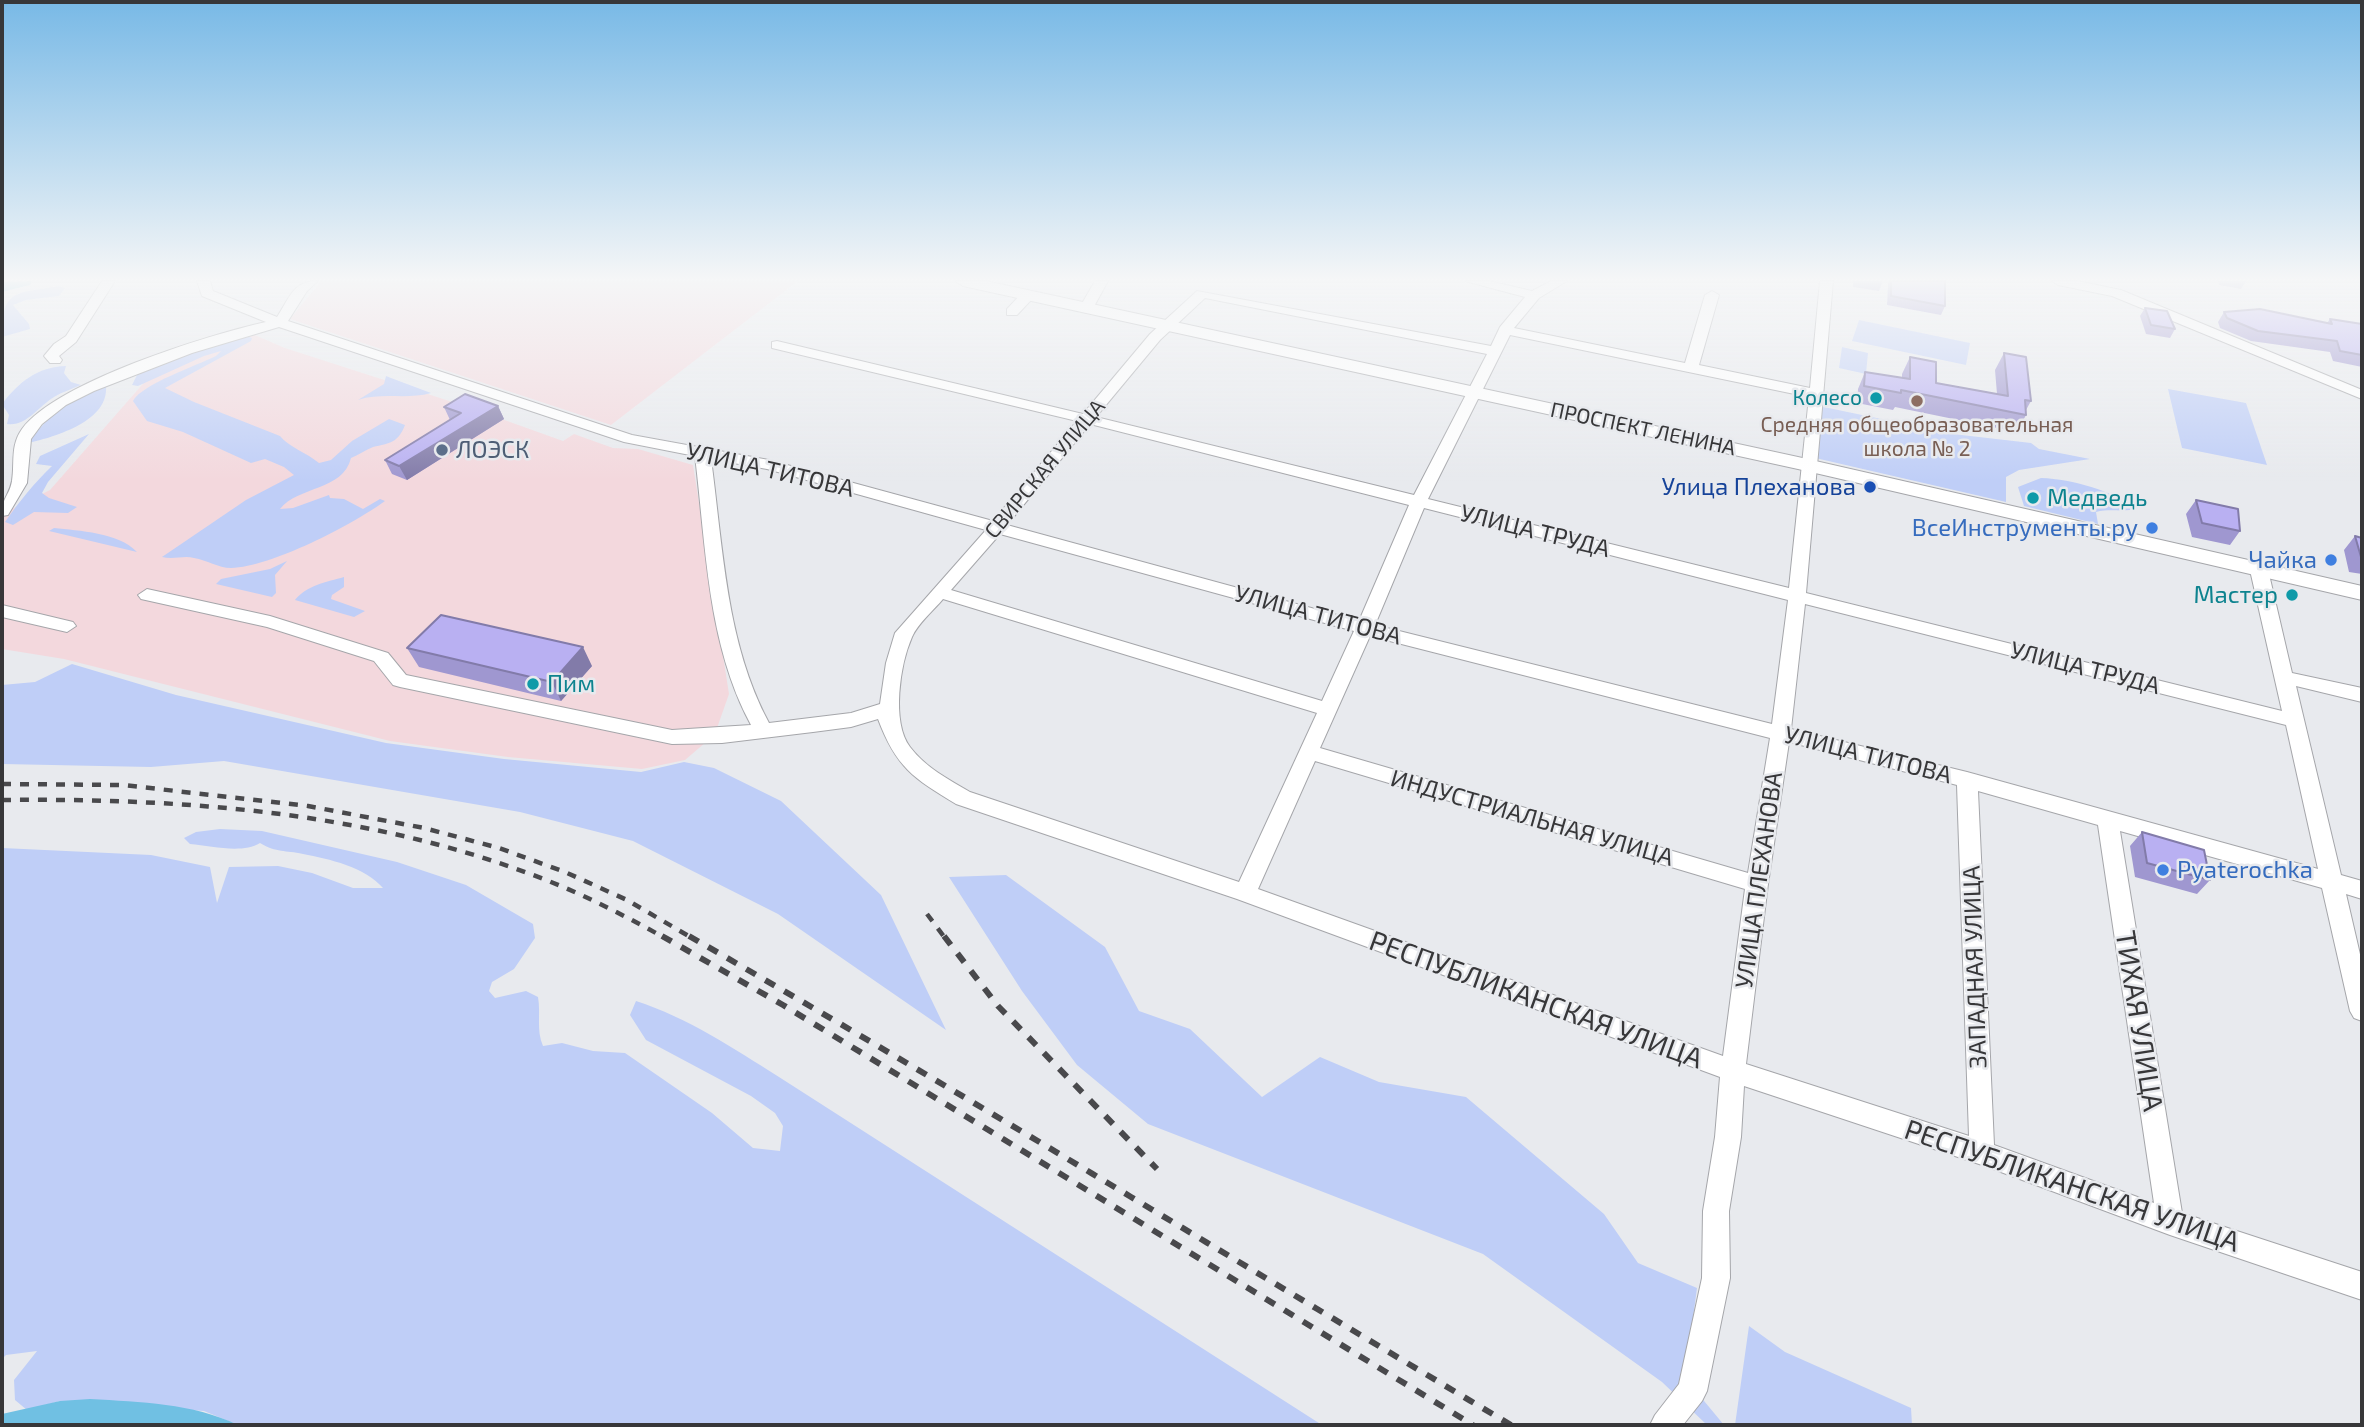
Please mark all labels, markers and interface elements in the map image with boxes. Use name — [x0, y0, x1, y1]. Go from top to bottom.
place label: Колесо — [1792, 385, 1862, 411]
marker: Колесо — [1868, 390, 1884, 406]
marker: Средняя общеобразовательная школа № 2 — [1909, 393, 1925, 409]
street label: СВИРСКАЯ УЛИЦА — [980, 394, 1110, 544]
street label: ПРОСПЕКТ ЛЕНИНА — [1548, 397, 1738, 461]
place label: Средняя общеобразовательная школа № 2 — [1761, 412, 2073, 462]
place label: ЛОЭСК — [456, 436, 529, 464]
street label: УЛИЦА ТИТОВА — [683, 437, 857, 503]
marker: ЛОЭСК — [434, 442, 450, 458]
place label: Улица Плеханова — [1661, 473, 1856, 501]
marker: Улица Плеханова — [1862, 479, 1878, 495]
place label: Медведь — [2047, 484, 2147, 512]
marker: Медведь — [2025, 490, 2041, 506]
street label: УЛИЦА ТРУДА — [1457, 498, 1613, 564]
place label: ВсеИнструменты.ру — [1912, 514, 2138, 542]
marker: ВсеИнструменты.ру — [2144, 520, 2160, 536]
place label: Чайка — [2249, 546, 2317, 574]
marker: Чайка — [2323, 552, 2339, 568]
street label: УЛИЦА ТИТОВА — [1231, 579, 1405, 651]
place label: Мастер — [2193, 581, 2278, 609]
marker: Мастер — [2284, 587, 2300, 603]
street label: УЛИЦА ТРУДА — [2007, 635, 2163, 701]
place label: Пим — [547, 670, 595, 698]
marker: Пим — [525, 676, 541, 692]
street label: УЛИЦА ТИТОВА — [1781, 720, 1955, 790]
street label: ИНДУСТРИАЛЬНАЯ УЛИЦА — [1387, 764, 1677, 872]
street label: УЛИЦА ПЛЕХАНОВА — [1730, 770, 1788, 990]
place label: Pyaterochka — [2177, 856, 2313, 884]
marker: Pyaterochka — [2155, 862, 2171, 878]
street label: ЗАПАДНАЯ УЛИЦА — [1957, 865, 1993, 1069]
street label: РЕСПУБЛИКАНСКАЯ УЛИЦА — [1365, 924, 1707, 1076]
street label: ТИХАЯ УЛИЦА — [2108, 928, 2170, 1114]
street label: РЕСПУБЛИКАНСКАЯ УЛИЦА — [1900, 1113, 2244, 1259]

